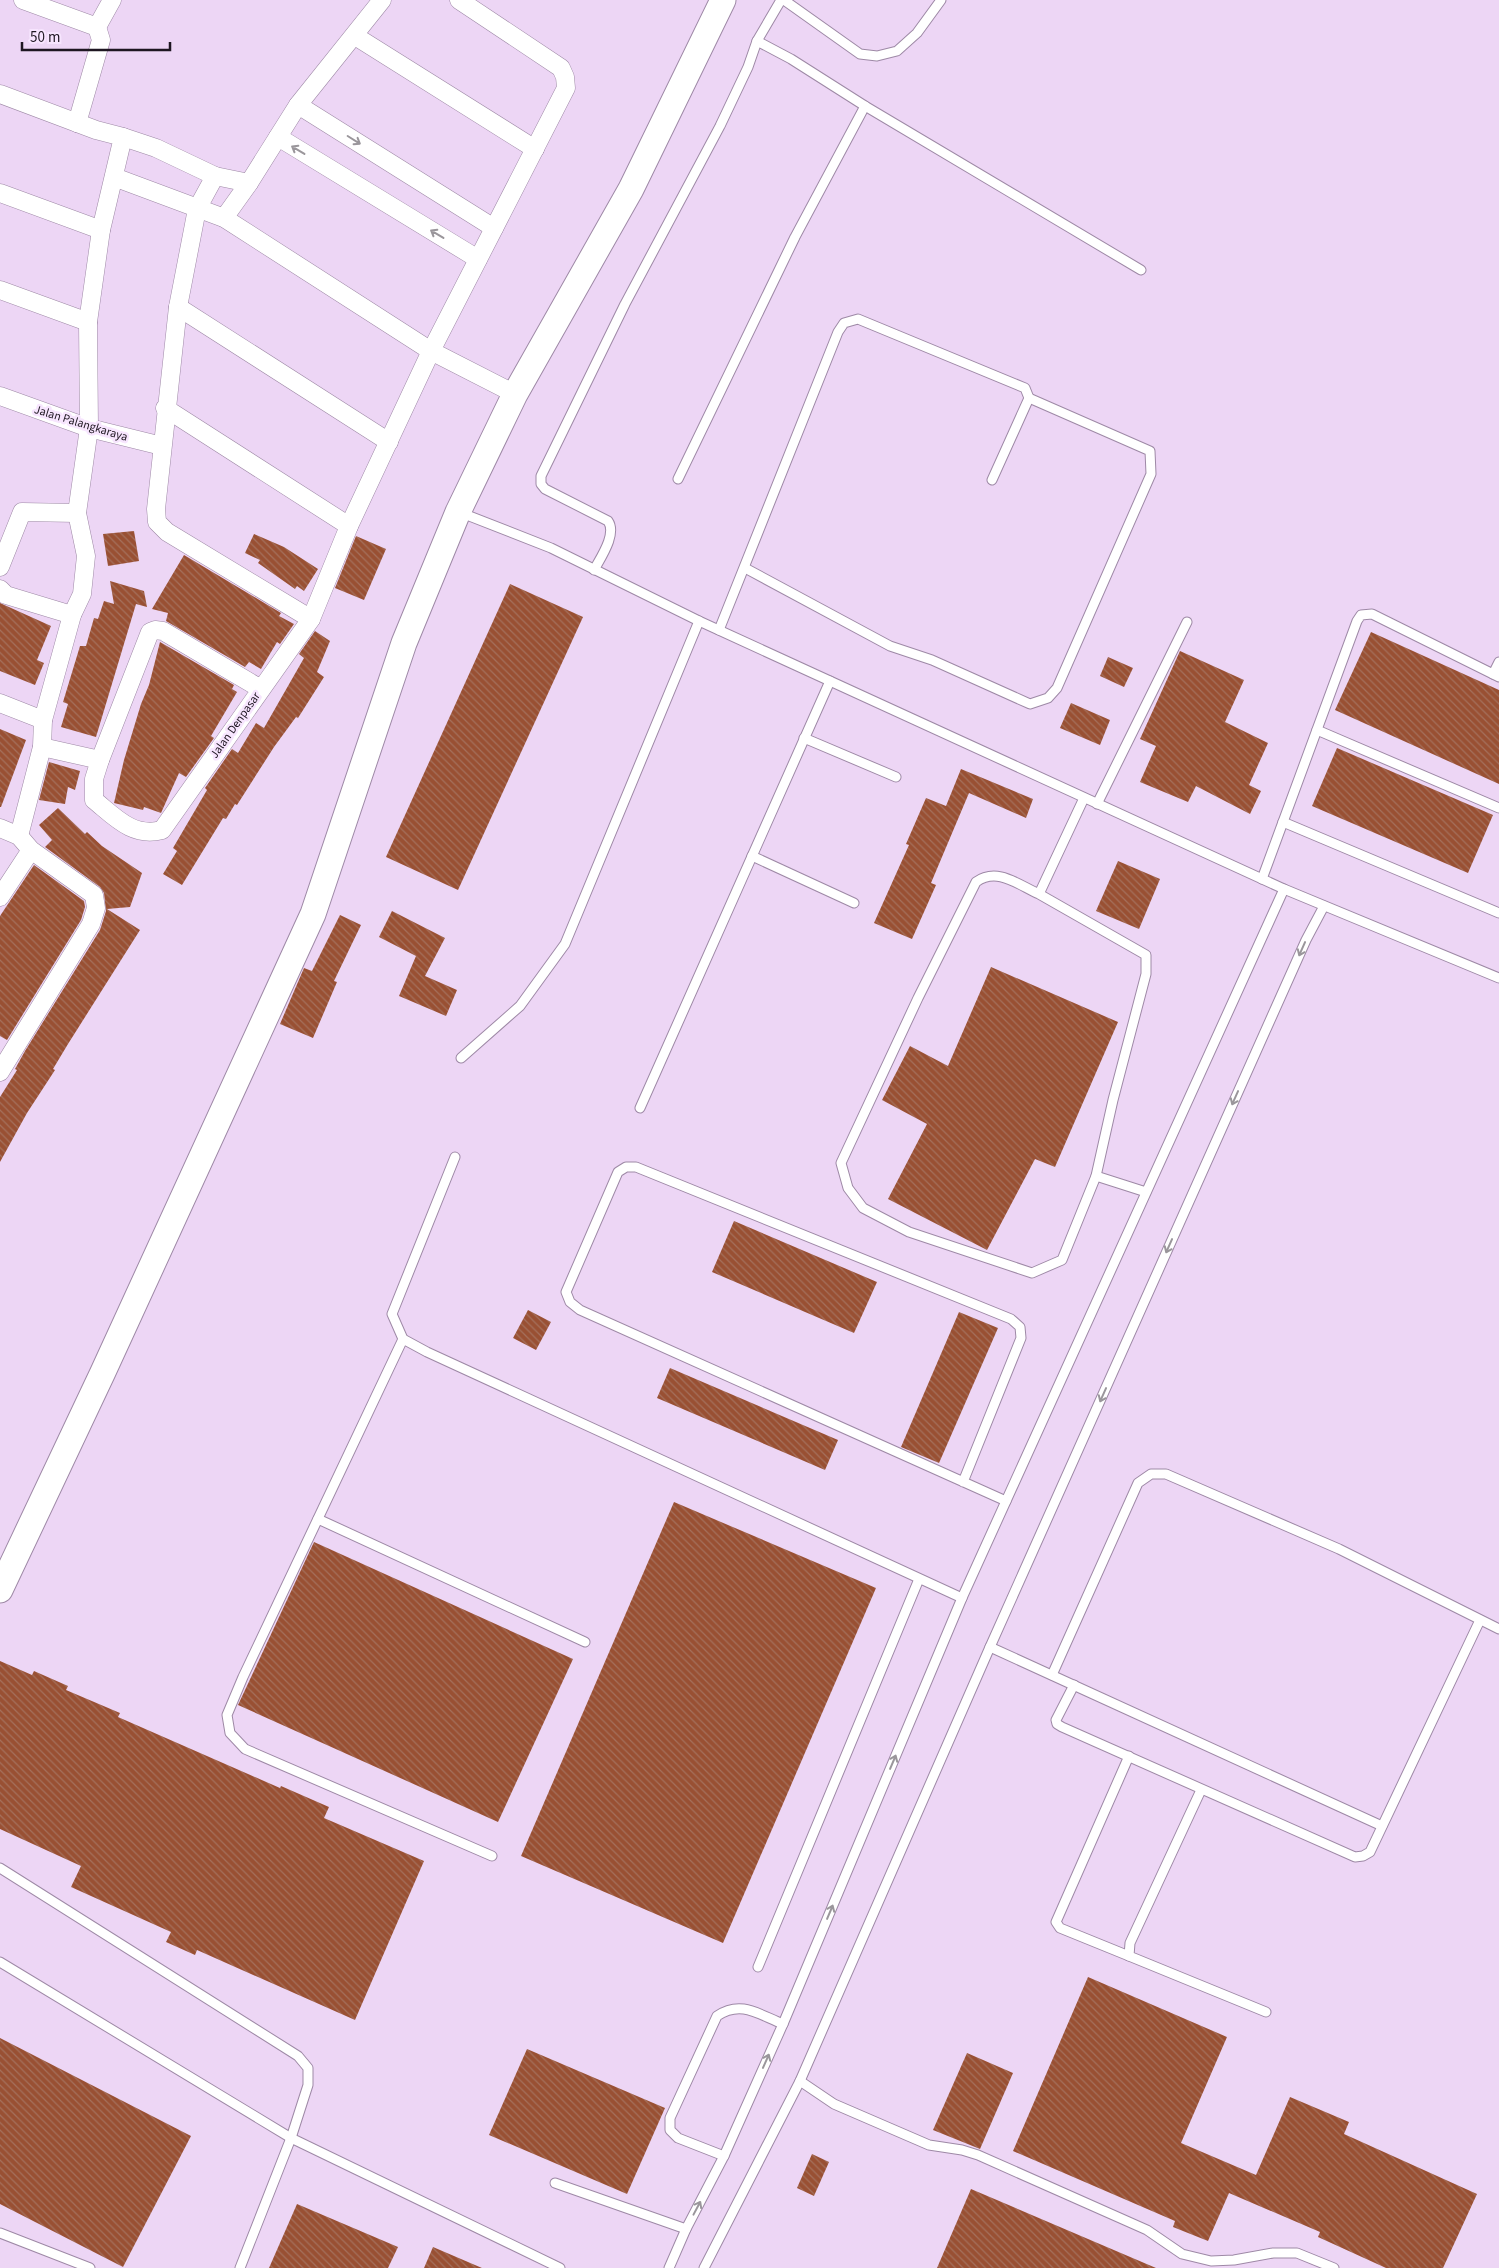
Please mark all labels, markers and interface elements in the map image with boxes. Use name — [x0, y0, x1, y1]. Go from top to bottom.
scale bar — [22, 20, 170, 52]
text: 50 m — [30, 27, 60, 48]
one-way arrow — [346, 136, 360, 146]
one-way arrow — [291, 144, 305, 154]
one-way arrow — [430, 229, 444, 239]
street label: Jalan Palangkaraya — [32, 401, 130, 446]
street label: Jalan Denpasar — [206, 688, 265, 762]
one-way arrow — [1296, 941, 1306, 956]
one-way arrow — [1230, 1090, 1240, 1105]
one-way arrow — [1164, 1238, 1174, 1253]
one-way arrow — [1098, 1387, 1107, 1402]
one-way arrow — [888, 1755, 898, 1770]
one-way arrow — [825, 1905, 835, 1920]
one-way arrow — [762, 2054, 772, 2069]
one-way arrow — [693, 2201, 702, 2216]

